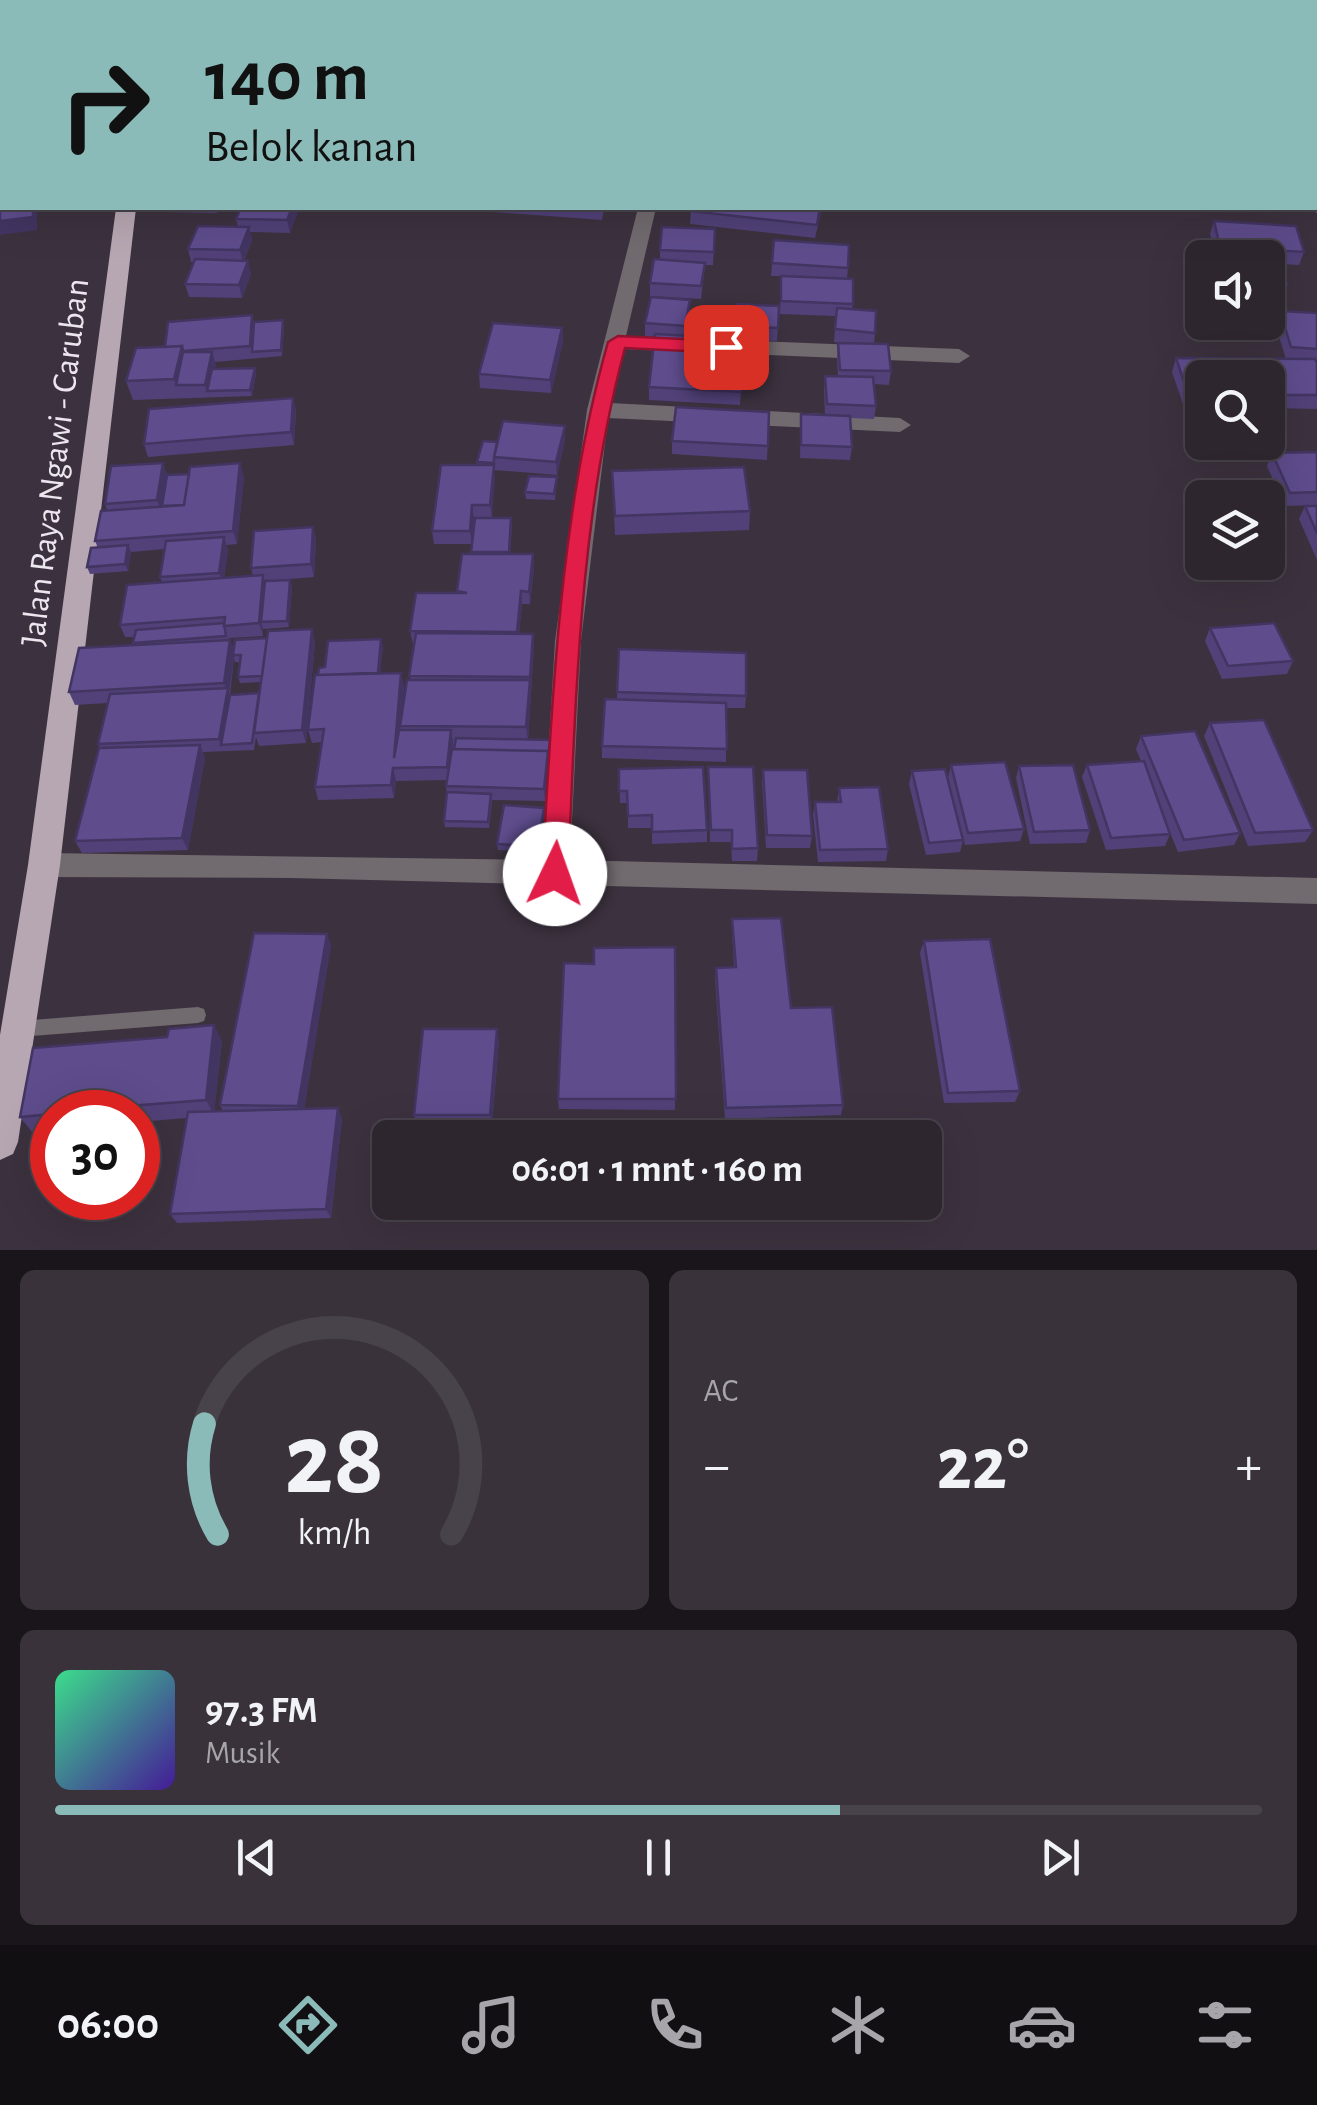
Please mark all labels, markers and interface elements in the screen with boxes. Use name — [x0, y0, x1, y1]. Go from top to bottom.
icon: right — [40, 40, 170, 170]
text: 140 m — [205, 43, 369, 113]
text: Belok kanan — [205, 125, 417, 170]
map controls — [1185, 240, 1285, 580]
button: sound — [1185, 240, 1285, 340]
street label: Jalan Raya Ngawi - Caruban — [16, 276, 95, 648]
pin — [684, 305, 769, 390]
icon: arrive — [699, 320, 754, 375]
button: search — [1185, 360, 1285, 460]
button: layers — [1185, 480, 1285, 580]
position arrow — [503, 822, 607, 926]
speed limit sign: 30 — [30, 1090, 160, 1220]
text: 06:01 · 1 mnt · 160 m — [511, 1151, 803, 1189]
text: AC — [704, 1375, 738, 1407]
text: 28 — [284, 1409, 384, 1513]
text: 22° — [936, 1428, 1029, 1503]
text: − — [704, 1439, 730, 1494]
text: + — [1236, 1439, 1262, 1494]
text: km/h — [297, 1515, 371, 1551]
text: 97.3 FM — [205, 1692, 318, 1730]
text: Musik — [205, 1737, 280, 1769]
icon: previous — [229, 1830, 284, 1885]
icon: pause — [631, 1830, 686, 1885]
icon: next — [1033, 1830, 1088, 1885]
icon: directions — [273, 1990, 343, 2060]
icon: music — [456, 1990, 526, 2060]
icon: phone — [640, 1990, 710, 2060]
icon: climate — [823, 1990, 893, 2060]
icon: car — [1007, 1990, 1077, 2060]
icon: filters — [1190, 1990, 1260, 2060]
text: 06:00 — [57, 2002, 159, 2047]

